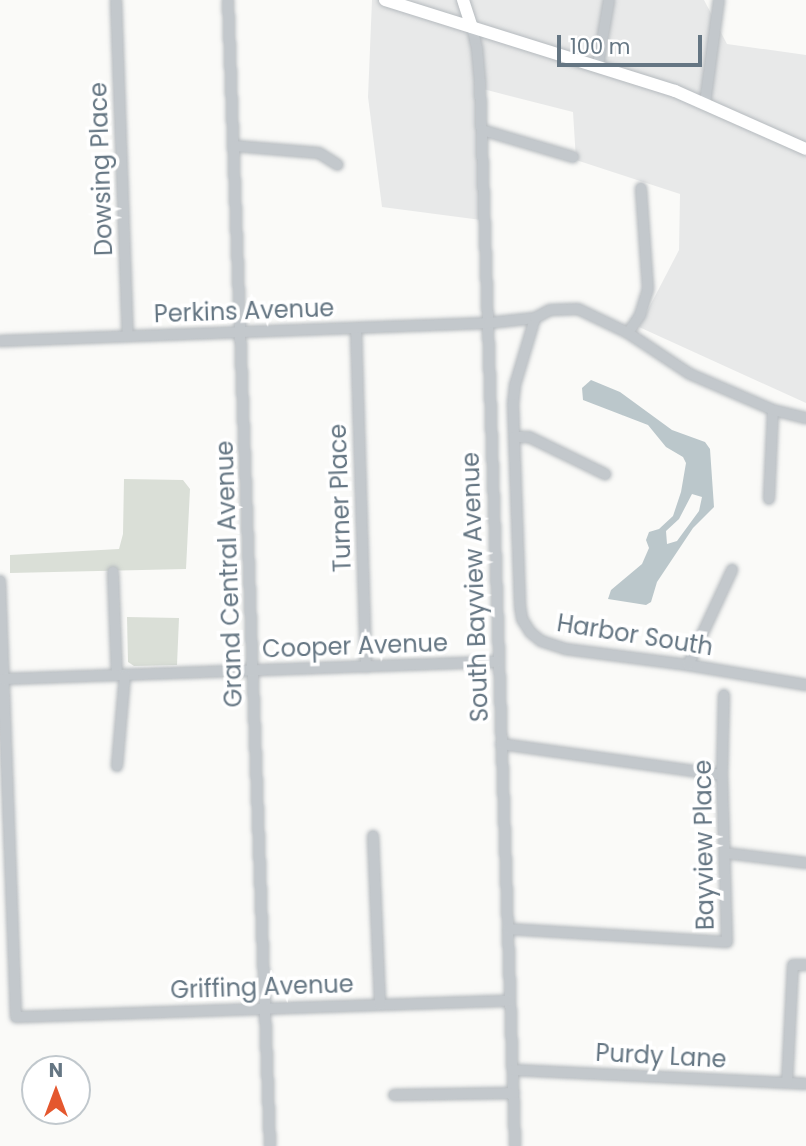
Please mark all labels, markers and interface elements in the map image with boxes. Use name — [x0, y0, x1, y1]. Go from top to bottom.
scale bar — [561, 21, 706, 65]
text: 100 m — [570, 32, 630, 61]
street label: Dowsing Place — [84, 82, 118, 256]
street label: Perkins Avenue — [153, 293, 335, 329]
street label: Turner Place — [323, 423, 357, 573]
street label: Grand Central Avenue — [210, 440, 248, 708]
street label: South Bayview Avenue — [456, 451, 494, 723]
street label: Harbor South — [555, 608, 715, 662]
street label: Cooper Avenue — [262, 628, 448, 664]
street label: Bayview Place — [688, 760, 720, 930]
street label: Griffing Avenue — [170, 969, 354, 1005]
street label: Purdy Lane — [595, 1038, 727, 1074]
north arrow — [21, 1055, 91, 1125]
text: N — [49, 1057, 63, 1084]

